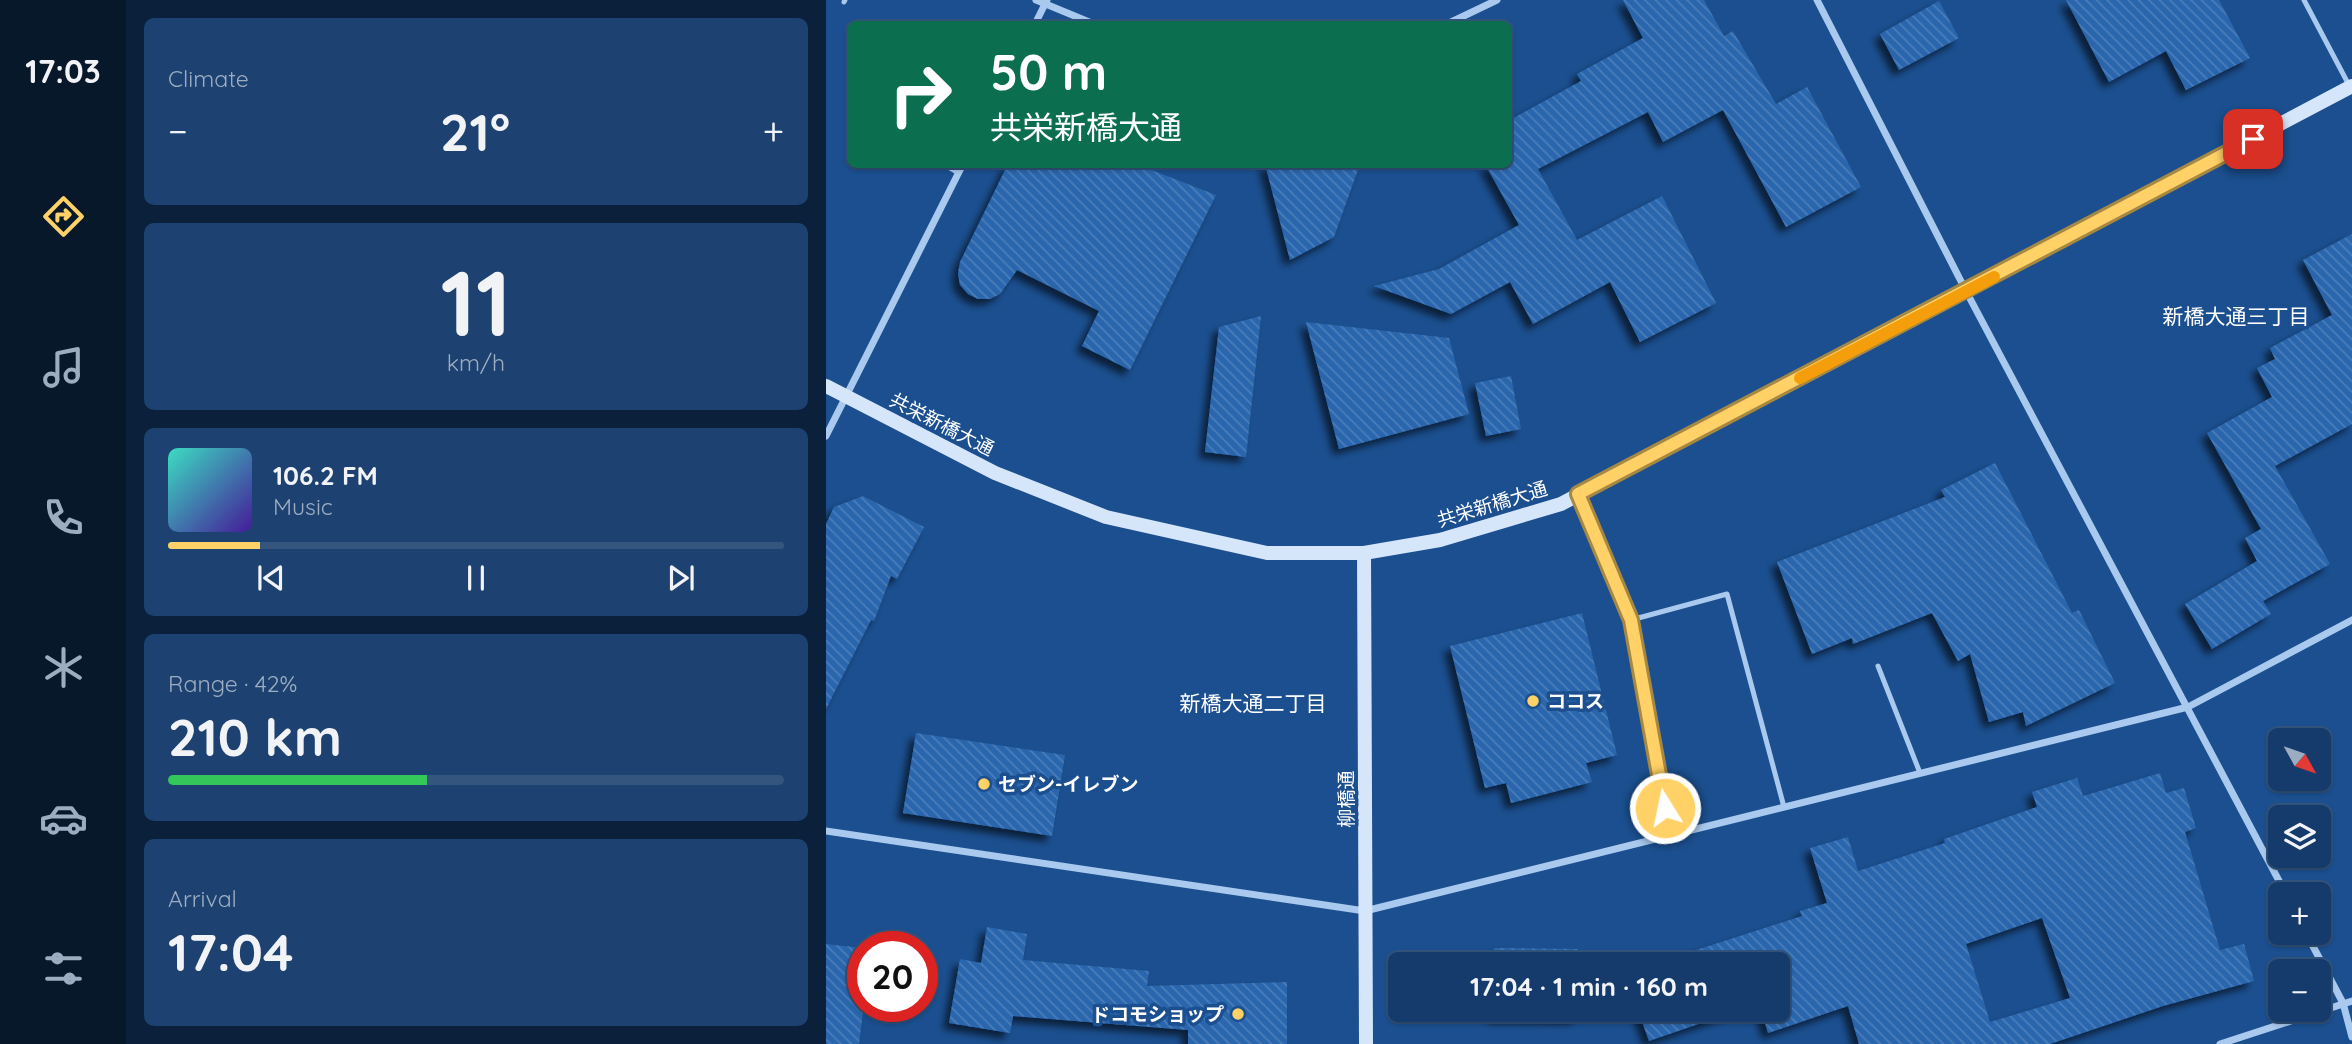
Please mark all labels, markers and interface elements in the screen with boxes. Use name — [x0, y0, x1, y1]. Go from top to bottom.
text: 50 m — [990, 41, 1107, 102]
icon: right — [875, 49, 966, 140]
text: 17:03 — [25, 51, 101, 91]
text: Climate — [168, 64, 249, 93]
text: 21° — [440, 99, 510, 164]
text: − — [168, 107, 188, 155]
text: + — [763, 107, 784, 155]
text: 共栄新橋大通 — [990, 107, 1182, 147]
pin — [2223, 109, 2283, 169]
icon: arrive — [2234, 120, 2272, 158]
icon: directions — [39, 192, 88, 241]
text: 11 — [441, 245, 511, 359]
district label: 新橋大通三丁目 — [2163, 303, 2310, 329]
icon: music — [39, 343, 88, 392]
text: km/h — [447, 348, 505, 377]
street label: 共栄新橋大通 — [886, 387, 998, 461]
text: 106.2 FM — [273, 459, 378, 492]
street label: 共栄新橋大通 — [1434, 476, 1550, 532]
text: Music — [273, 492, 333, 521]
icon: phone — [39, 493, 88, 542]
icon: previous — [252, 559, 290, 597]
icon: pause — [457, 559, 495, 597]
icon: next — [662, 559, 700, 597]
icon: climate — [39, 643, 88, 692]
text: Range · 42% — [168, 669, 297, 698]
place label: ココス — [1547, 689, 1604, 713]
district label: 新橋大通二丁目 — [1180, 690, 1327, 716]
marker: ココス — [1525, 693, 1541, 709]
text: 210 km — [168, 704, 342, 769]
north arrow — [2268, 728, 2331, 791]
map controls — [2268, 728, 2331, 1022]
street label: 柳橋通 — [1334, 770, 1358, 828]
position arrow — [1628, 771, 1702, 845]
place label: セブン-イレブン — [998, 772, 1139, 796]
marker: セブン-イレブン — [976, 776, 992, 792]
icon: car — [39, 794, 88, 843]
button: layers — [2268, 805, 2331, 868]
button: + — [2268, 882, 2331, 945]
text: Arrival — [168, 884, 237, 913]
text: 17:04 — [168, 919, 293, 984]
speed limit sign: 20 — [847, 931, 938, 1022]
icon: filters — [39, 944, 88, 993]
button: − — [2268, 959, 2331, 1022]
text: 17:04 · 1 min · 160 m — [1470, 970, 1708, 1003]
place label: ドコモショップ — [1091, 1002, 1224, 1026]
marker: ドコモショップ — [1230, 1006, 1246, 1022]

